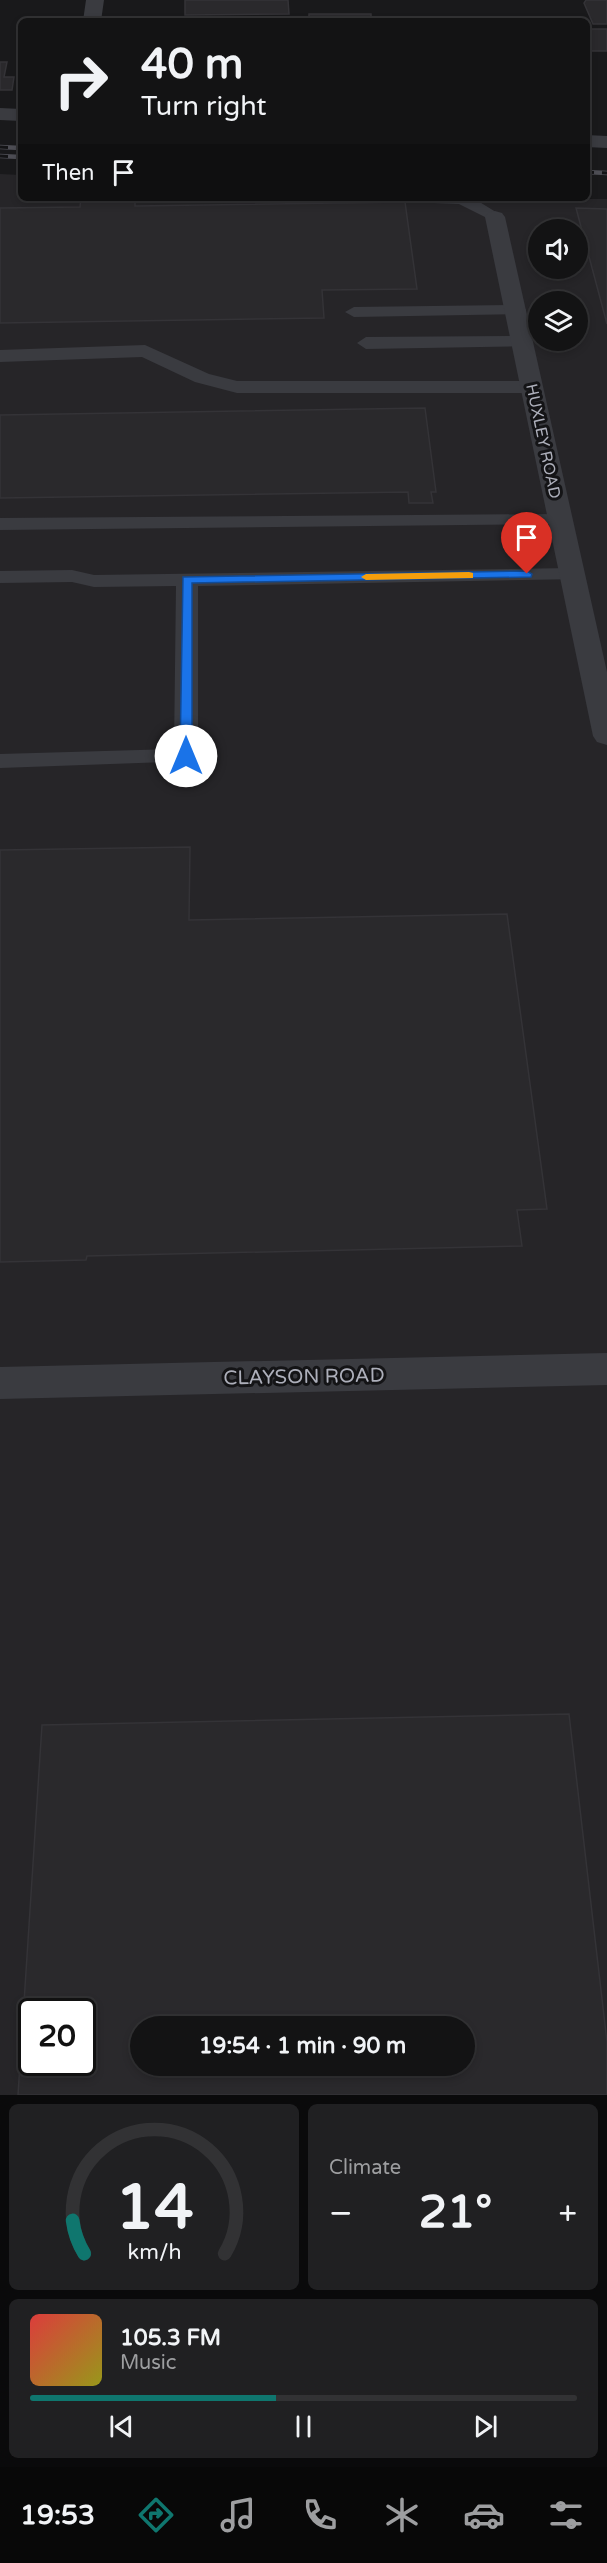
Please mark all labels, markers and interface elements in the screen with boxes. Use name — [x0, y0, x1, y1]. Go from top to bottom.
text: 40 m — [141, 39, 243, 90]
icon: right — [42, 42, 120, 120]
text: Turn right — [141, 90, 267, 123]
icon: arrive — [107, 156, 140, 189]
text: Then — [42, 160, 95, 186]
map controls — [528, 219, 588, 351]
button: sound — [528, 219, 588, 279]
button: layers — [528, 291, 588, 351]
street label: HUXLEY ROAD — [521, 382, 565, 500]
pin — [501, 512, 552, 574]
icon: arrive — [510, 521, 543, 554]
position arrow — [154, 724, 218, 788]
street label: CLAYSON ROAD — [223, 1364, 385, 1390]
speed limit sign: 20 — [18, 1998, 96, 2076]
text: 19:54 · 1 min · 90 m — [199, 2033, 406, 2059]
text: Climate — [329, 2156, 401, 2180]
text: 14 — [115, 2171, 193, 2246]
text: 21° — [419, 2186, 492, 2240]
text: − — [329, 2194, 353, 2233]
text: + — [558, 2194, 577, 2233]
text: km/h — [127, 2239, 181, 2265]
text: 105.3 FM — [120, 2325, 221, 2351]
text: Music — [120, 2351, 176, 2375]
icon: previous — [105, 2410, 138, 2443]
icon: pause — [287, 2410, 320, 2443]
icon: next — [469, 2410, 502, 2443]
icon: directions — [135, 2494, 177, 2536]
icon: music — [217, 2494, 259, 2536]
icon: phone — [299, 2494, 341, 2536]
icon: climate — [381, 2494, 423, 2536]
icon: car — [463, 2494, 505, 2536]
icon: filters — [545, 2494, 587, 2536]
text: 19:53 — [20, 2499, 95, 2532]

